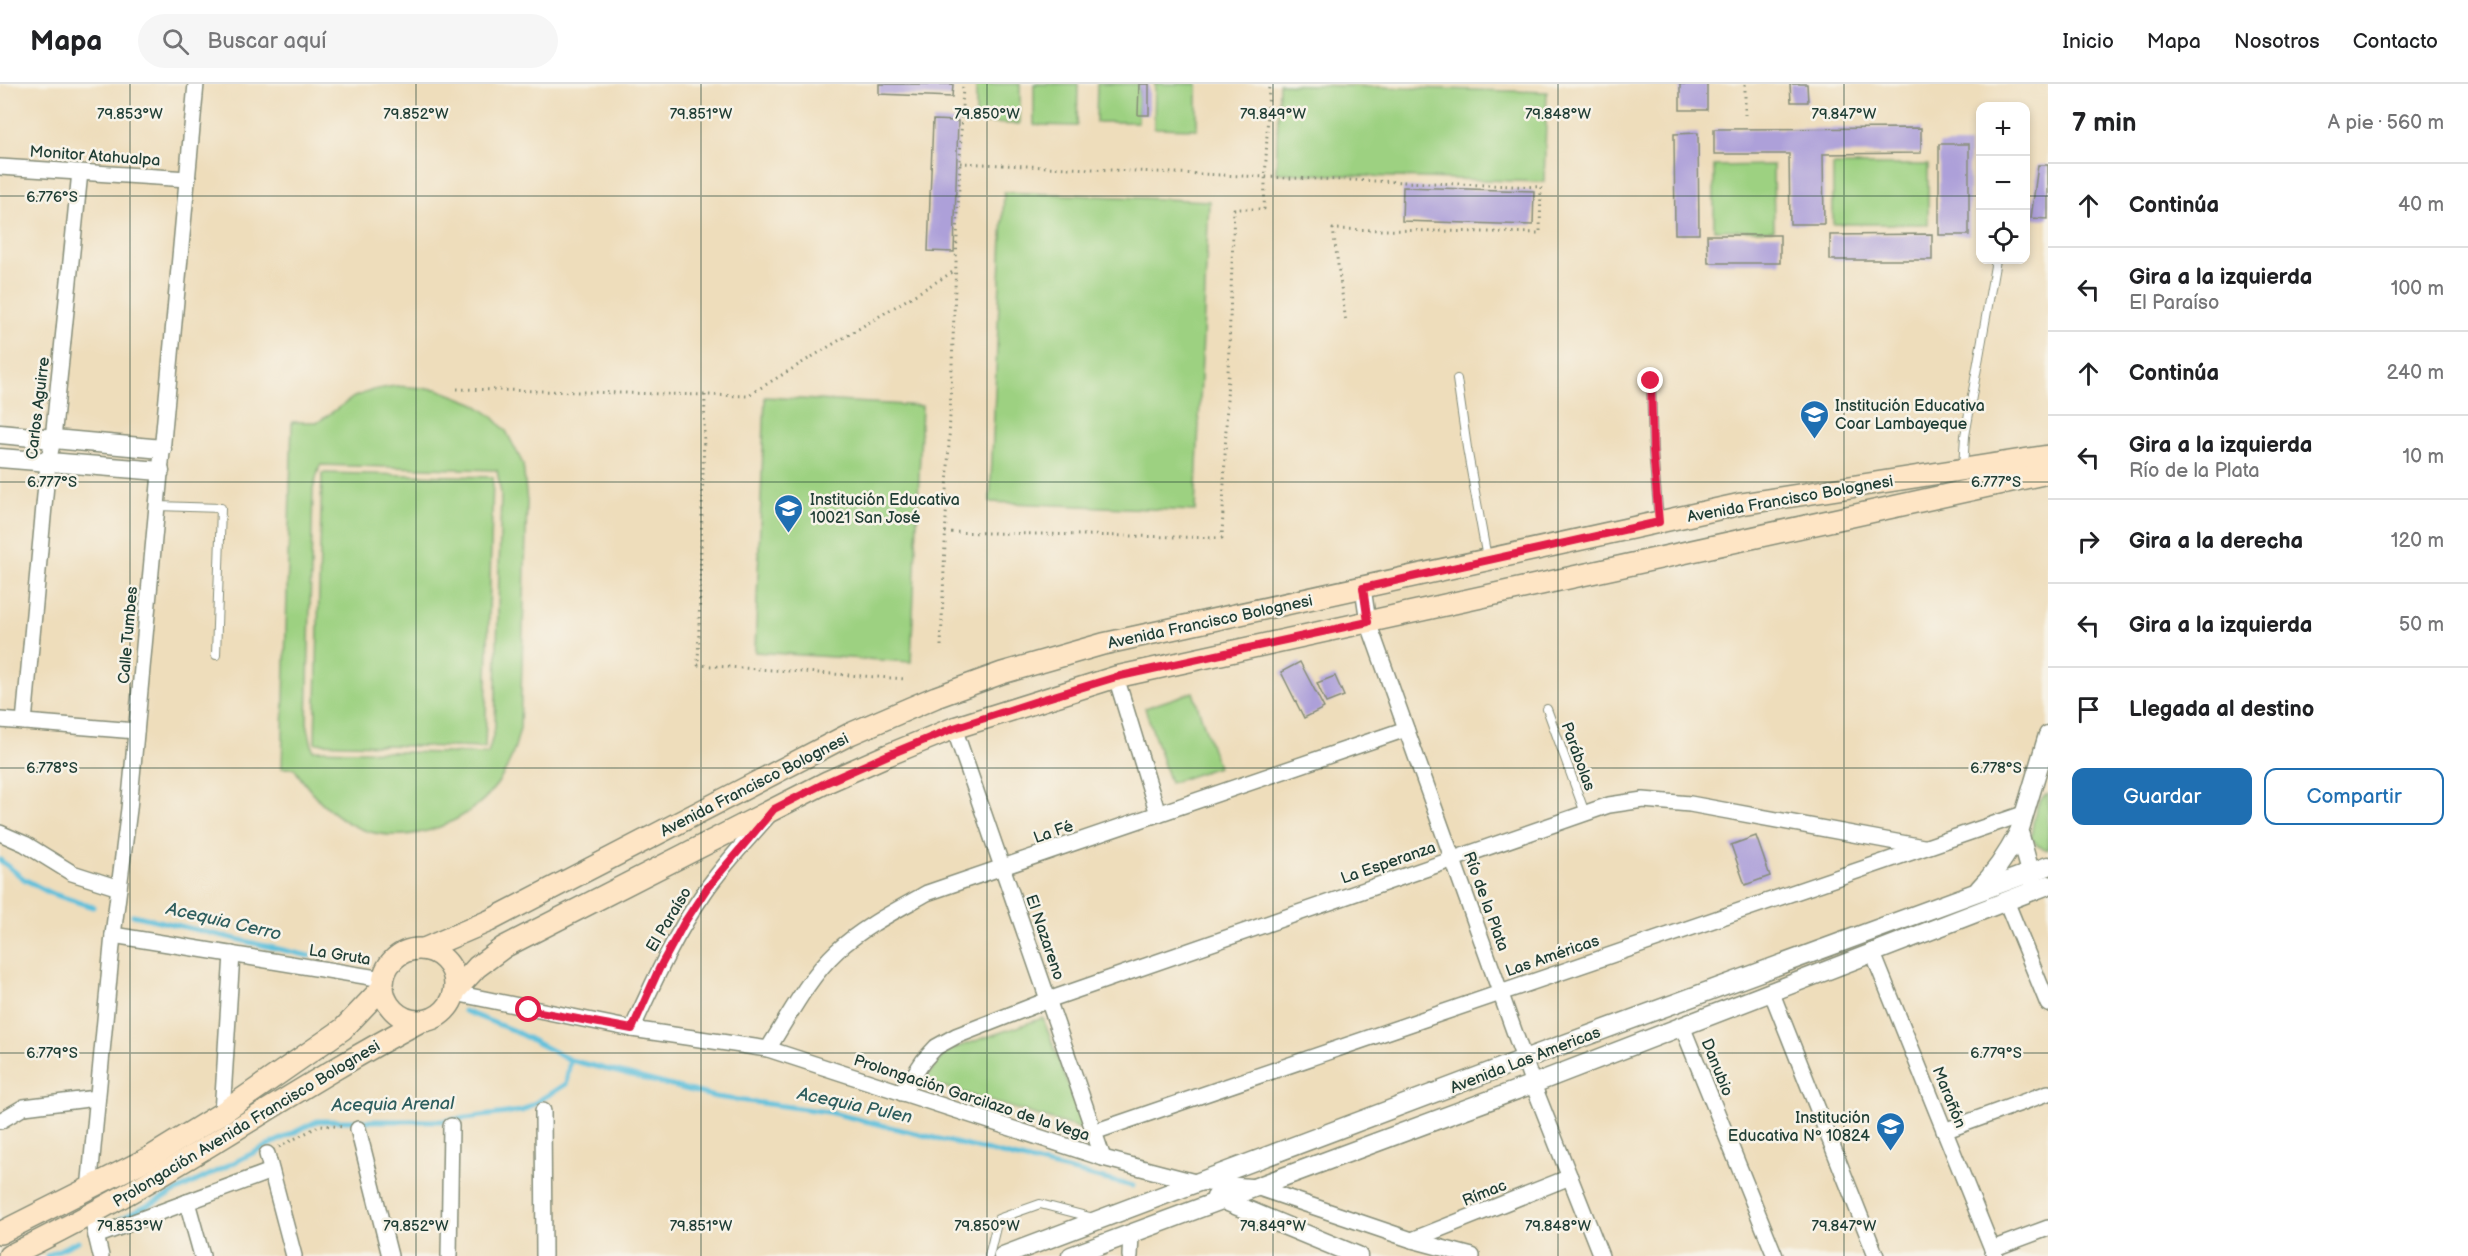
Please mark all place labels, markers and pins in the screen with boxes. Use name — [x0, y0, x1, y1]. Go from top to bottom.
place label: Institución Educativa Coar Lambayeque — [1835, 397, 1985, 434]
school or university icon: Institución Educativa Coar Lambayeque — [1798, 398, 1830, 440]
place label: Institución Educativa 10021 San José — [810, 491, 960, 528]
school or university icon: Institución Educativa 10021 San José — [773, 492, 805, 534]
place label: Institución Educativa Nº 10824 — [1728, 1109, 1870, 1146]
school or university icon: Institución Educativa Nº 10824 — [1875, 1110, 1907, 1152]

